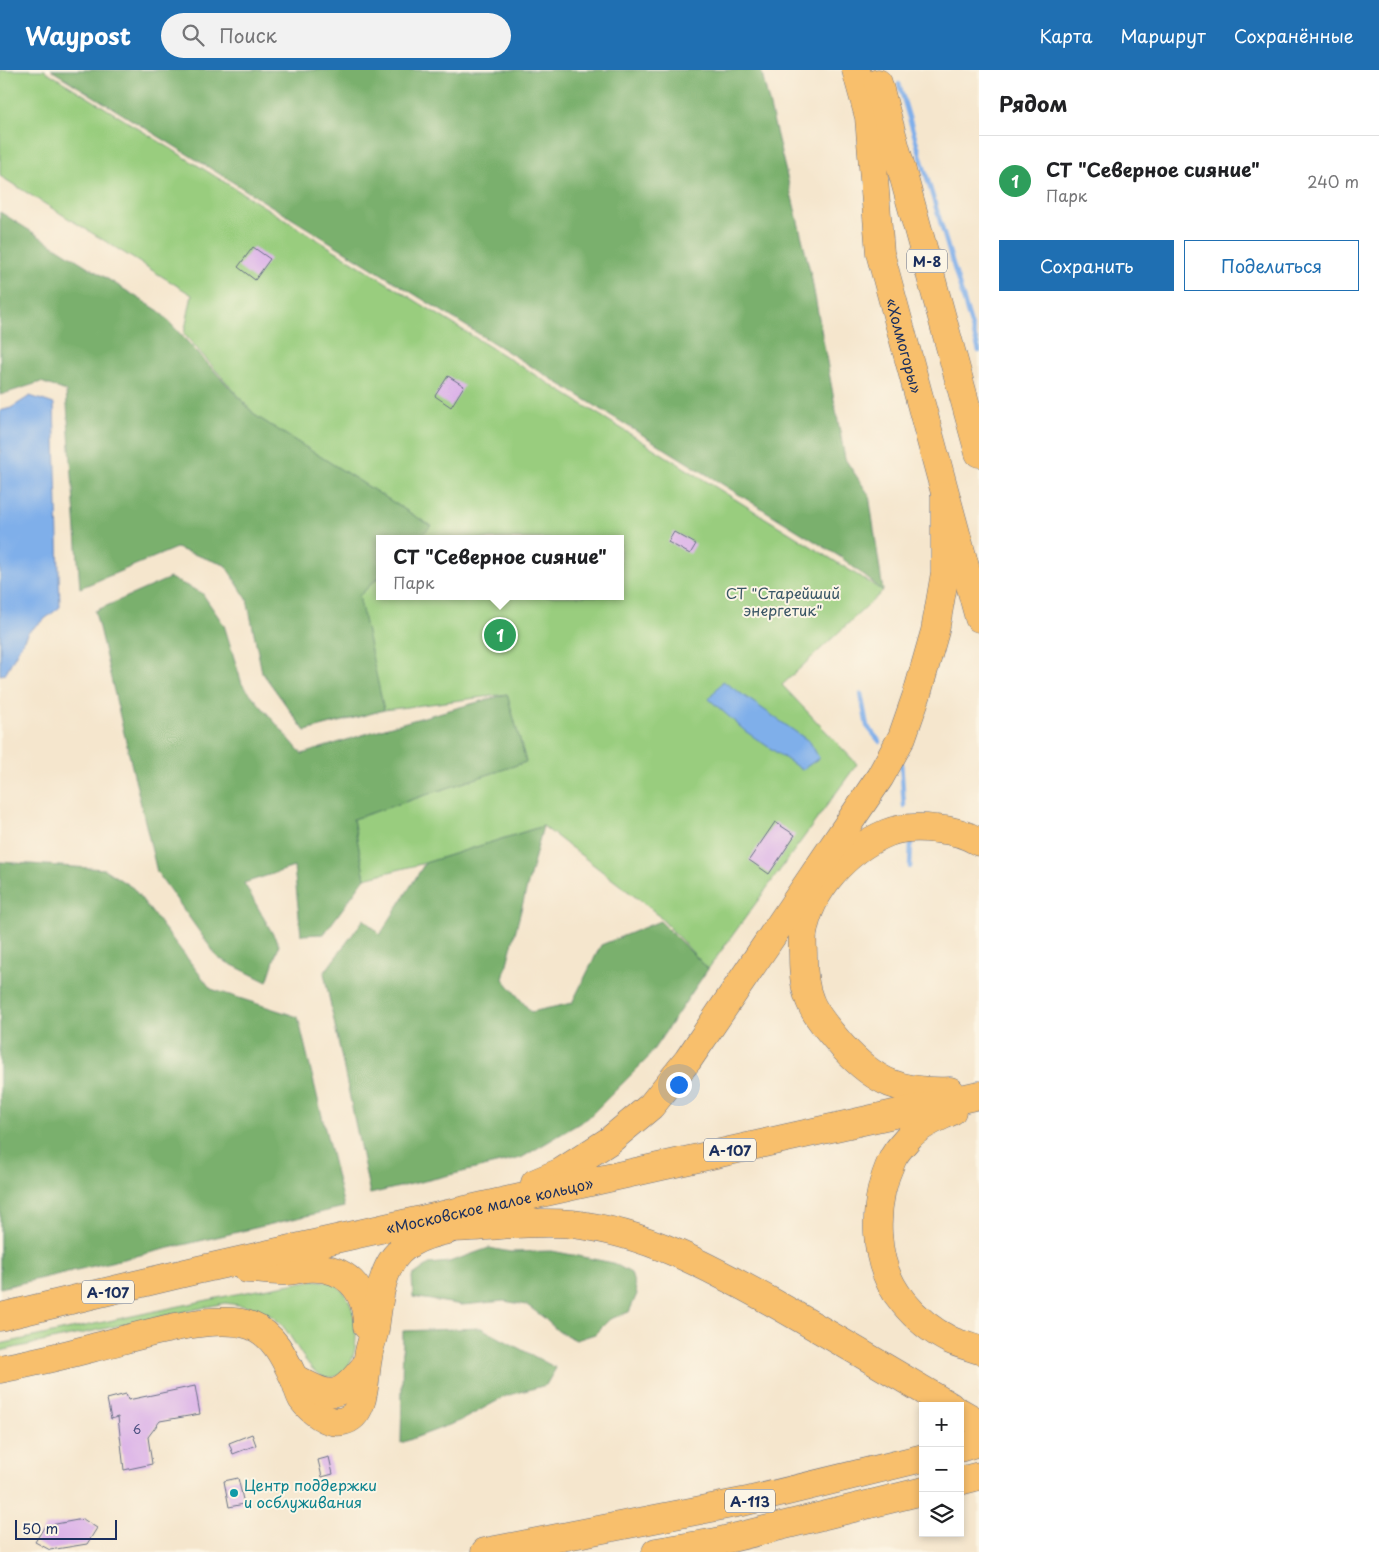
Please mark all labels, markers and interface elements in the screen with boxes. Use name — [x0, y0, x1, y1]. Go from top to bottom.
search box — [161, 13, 511, 58]
text: Waypost — [25, 17, 131, 53]
icon: search — [179, 21, 207, 49]
text: Поиск — [219, 21, 277, 49]
text: Карта — [1040, 22, 1092, 49]
text: Маршрут — [1120, 22, 1206, 49]
text: Сохранённые — [1234, 22, 1354, 49]
text: Рядом — [999, 87, 1067, 119]
text: СТ "Северное сияние" — [1046, 155, 1260, 183]
text: 1 — [1011, 169, 1019, 193]
text: 240 m — [1307, 169, 1359, 193]
text: Парк — [1046, 183, 1087, 207]
button: Сохранить — [999, 240, 1174, 291]
button: Поделиться — [1184, 240, 1359, 291]
road number: М-8 — [907, 250, 947, 272]
street label: «Холмогоры» — [881, 295, 929, 396]
popup — [376, 535, 624, 600]
text: СТ "Северное сияние" — [393, 542, 607, 570]
text: Парк — [393, 570, 435, 594]
park label: СТ "Старейший энергетик" — [726, 581, 840, 621]
pin: 1 — [484, 616, 516, 654]
your location — [666, 1072, 692, 1098]
road number: А-107 — [704, 1138, 756, 1162]
street label: «Московское малое кольцо» — [384, 1170, 595, 1239]
road number: А-107 — [82, 1280, 134, 1304]
map controls — [919, 1402, 964, 1537]
button: + — [919, 1402, 964, 1447]
house number: 6 — [133, 1420, 141, 1438]
button: − — [919, 1447, 964, 1492]
place label: Центр поддержки и осблуживания — [244, 1473, 377, 1513]
marker: Центр поддержки и осблуживания — [228, 1487, 240, 1499]
road number: А-113 — [725, 1490, 775, 1512]
button: layers — [919, 1492, 964, 1537]
scale bar — [15, 1517, 118, 1540]
text: 50 m — [22, 1518, 58, 1539]

